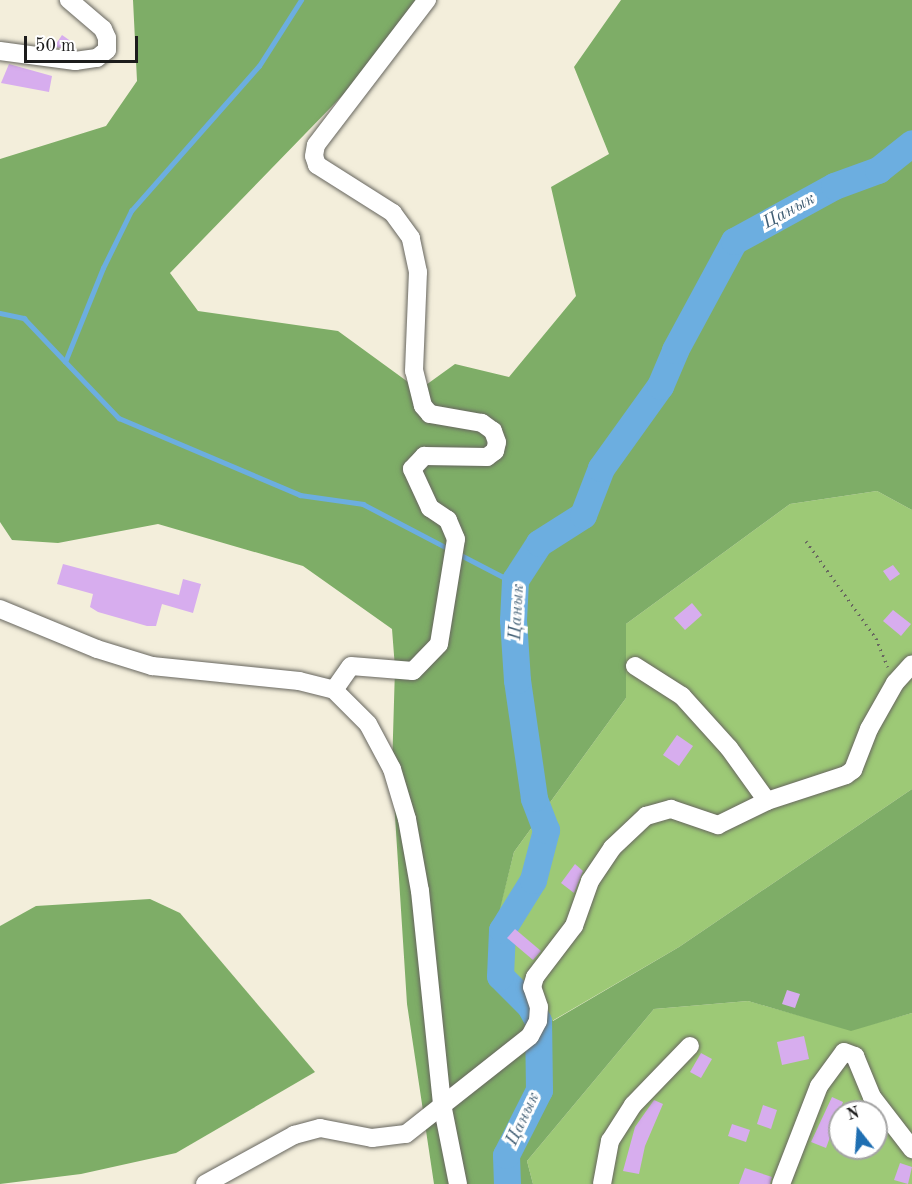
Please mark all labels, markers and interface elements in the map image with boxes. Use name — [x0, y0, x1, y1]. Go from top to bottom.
scale bar — [27, 24, 141, 62]
text: 50 m — [35, 37, 75, 55]
water label: Цанык — [759, 188, 819, 234]
water label: Цанык — [505, 583, 529, 641]
water label: Цанык — [501, 1089, 545, 1149]
north arrow — [828, 1100, 888, 1160]
text: N — [845, 1105, 862, 1124]

